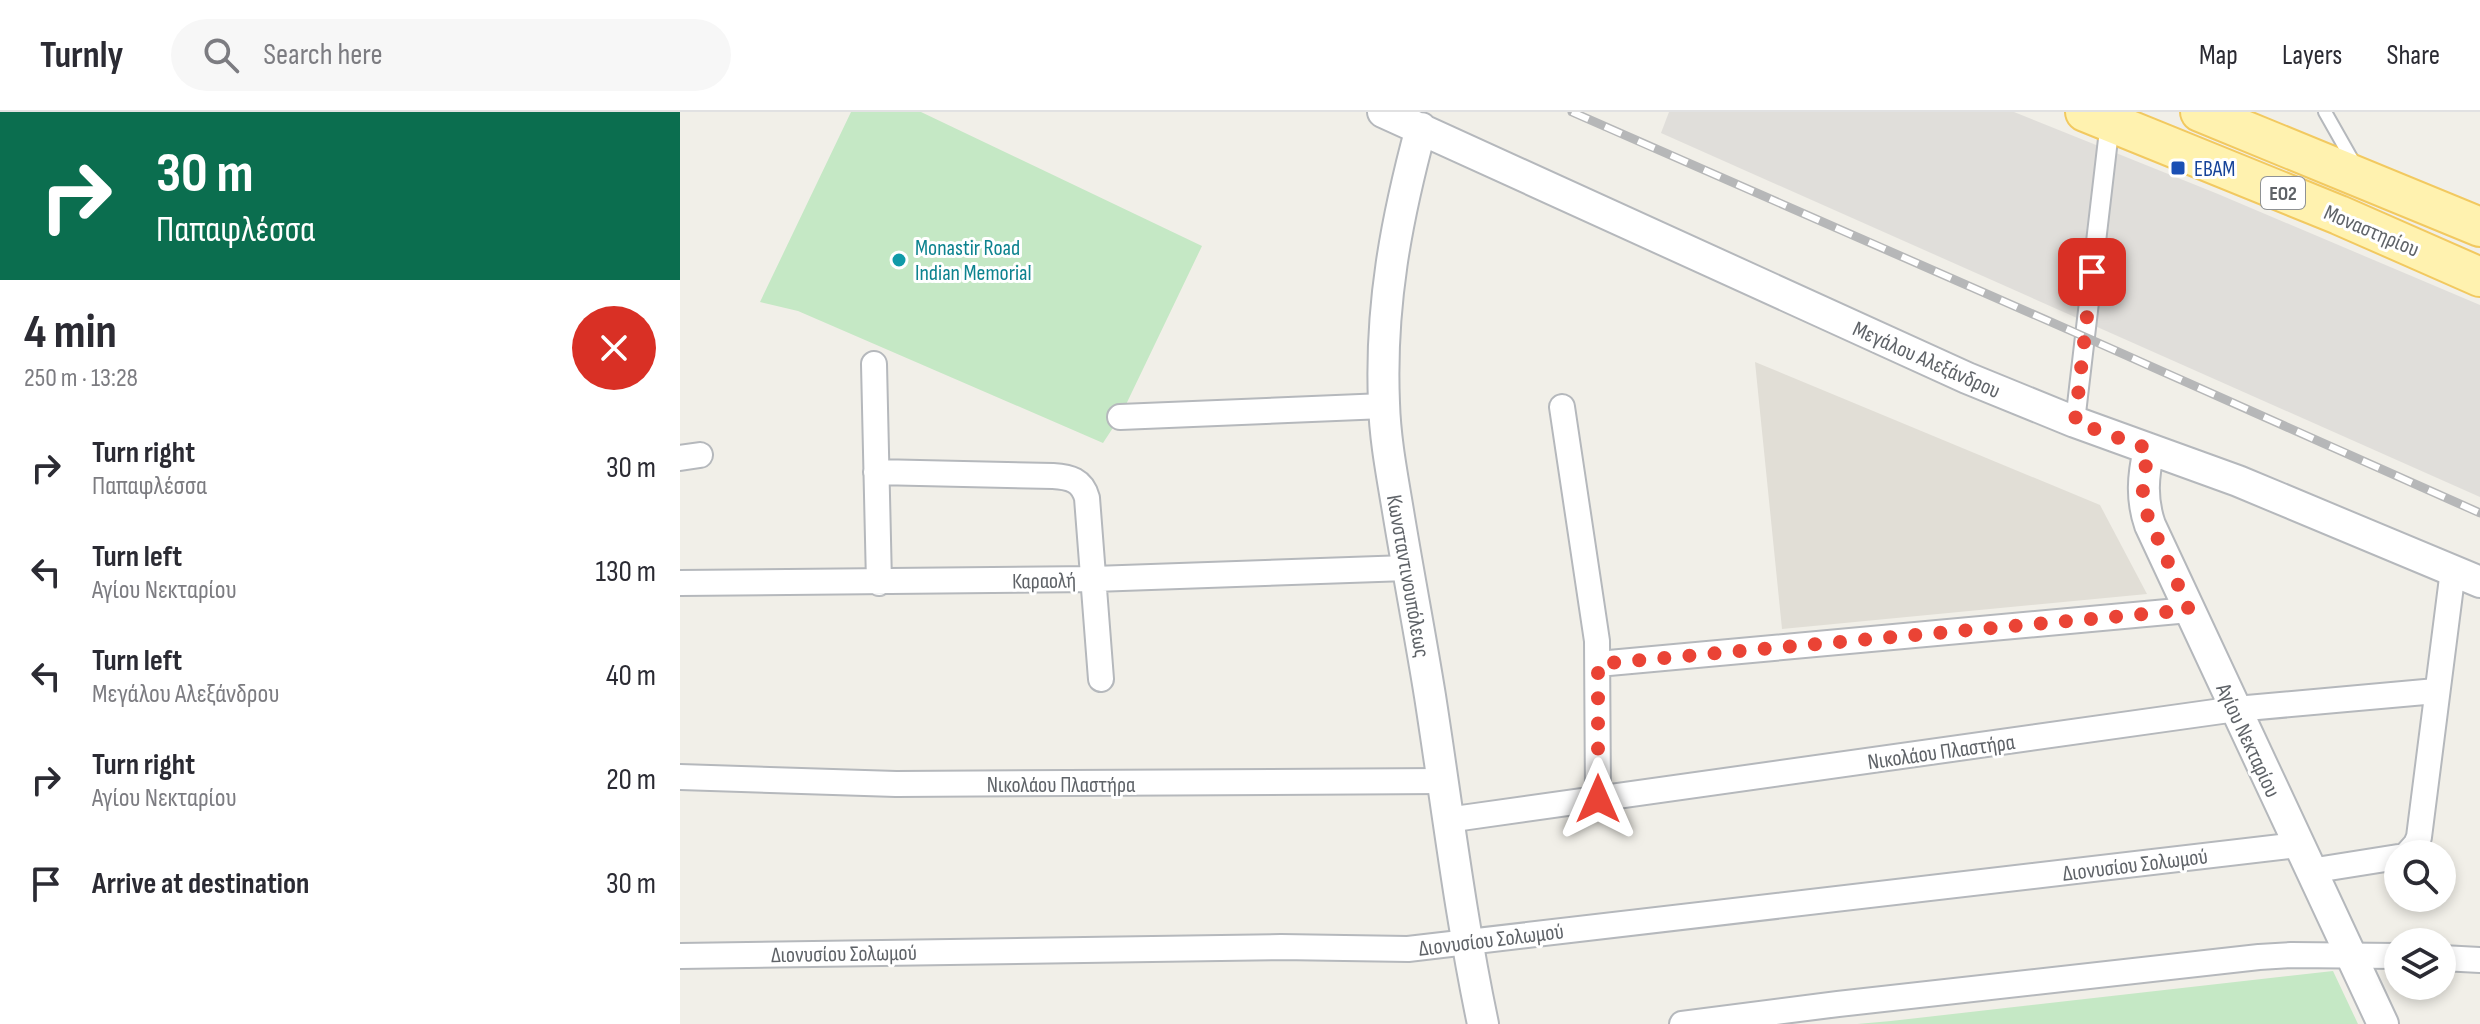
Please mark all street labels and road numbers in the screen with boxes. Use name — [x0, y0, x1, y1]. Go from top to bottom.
road number: ΕΟ2 — [2261, 177, 2305, 209]
street label: Μοναστηρίου — [2320, 199, 2423, 263]
street label: Μεγάλου Αλεξάνδρου — [1848, 316, 2004, 405]
street label: Κωνσταντινουπόλεως — [1380, 493, 1435, 660]
street label: Καραολή — [1012, 567, 1076, 596]
street label: Αγίου Νεκταρίου — [2209, 679, 2286, 802]
street label: Νικολάου Πλαστήρα — [1866, 729, 2017, 776]
street label: Νικολάου Πλαστήρα — [987, 772, 1136, 799]
street label: Διονυσίου Σολωμού — [2061, 843, 2209, 888]
street label: Διονυσίου Σολωμού — [1417, 918, 1565, 963]
street label: Διονυσίου Σολωμού — [771, 940, 917, 969]

